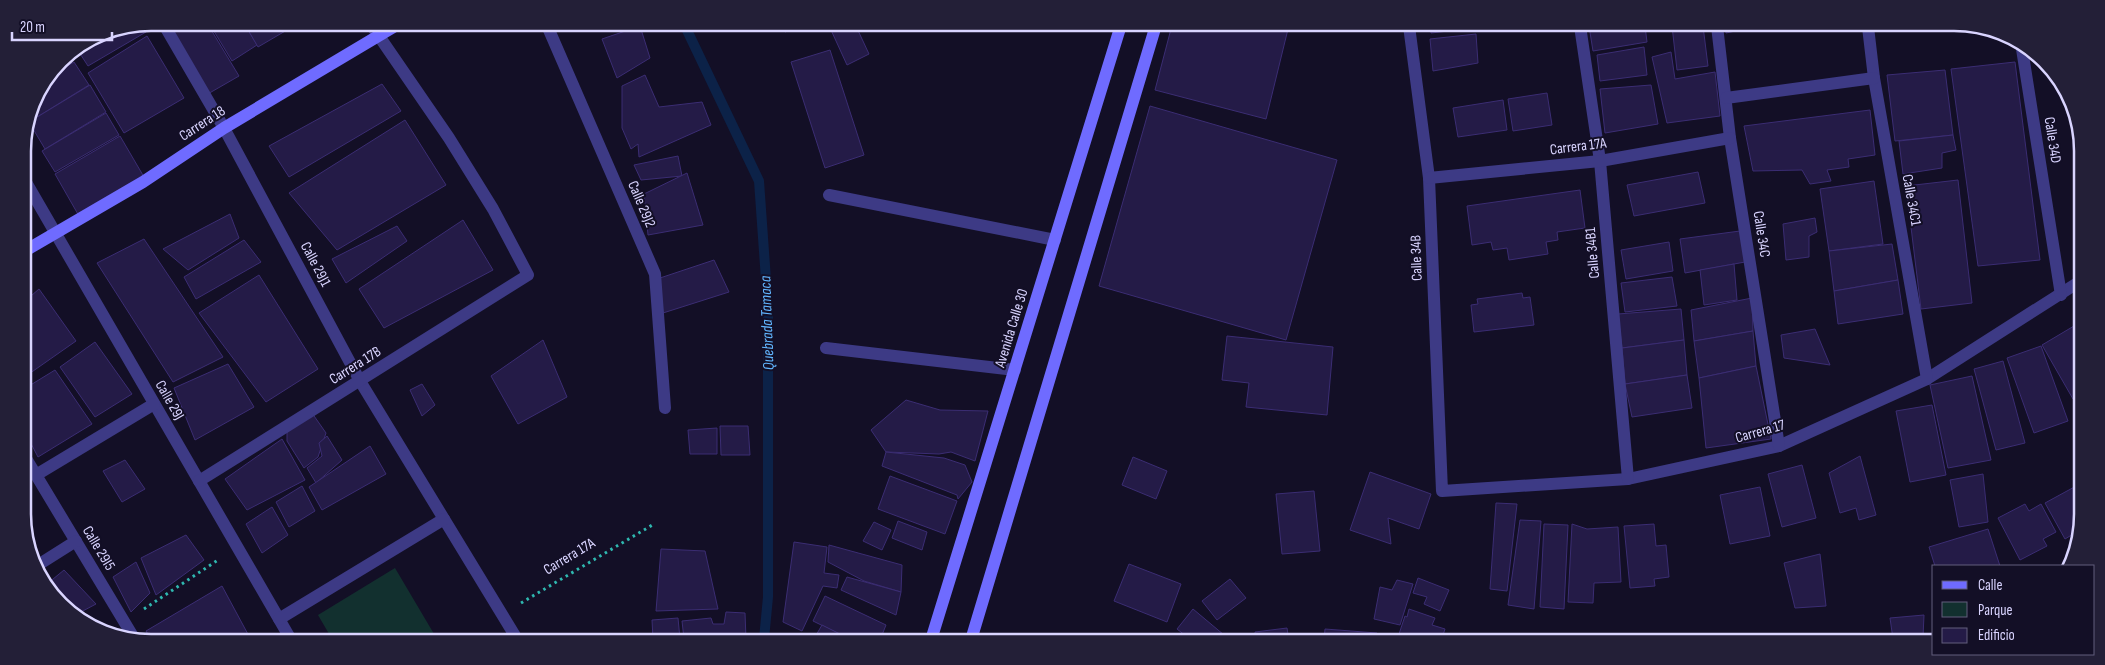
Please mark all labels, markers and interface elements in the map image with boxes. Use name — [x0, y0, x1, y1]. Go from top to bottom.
scale bar — [12, 10, 112, 42]
text: 20 m — [20, 18, 45, 37]
street label: Carrera 18 — [176, 101, 229, 145]
street label: Calle 34D — [2039, 115, 2066, 165]
street label: Carrera 17A — [1549, 134, 1608, 159]
street label: Calle 34C1 — [1898, 173, 1925, 228]
street label: Calle 29J2 — [623, 178, 660, 230]
street label: Calle 34C — [1748, 210, 1775, 259]
street label: Calle 34B1 — [1581, 226, 1604, 279]
street label: Calle 34B — [1406, 234, 1427, 281]
street label: Calle 29J1 — [296, 239, 336, 291]
water label: Quebrada Tamaca — [756, 275, 779, 370]
street label: Avenida Calle 30 — [990, 286, 1032, 371]
street label: Carrera 17B — [326, 342, 385, 389]
street label: Calle 29J — [151, 377, 188, 423]
street label: Carrera 17 — [1733, 415, 1787, 448]
street label: Calle 29I5 — [78, 523, 119, 574]
street label: Carrera 17A — [540, 533, 599, 579]
legend — [1932, 565, 2095, 655]
text: Calle — [1978, 576, 2002, 595]
text: Parque — [1978, 601, 2013, 620]
text: Edificio — [1978, 626, 2015, 645]

